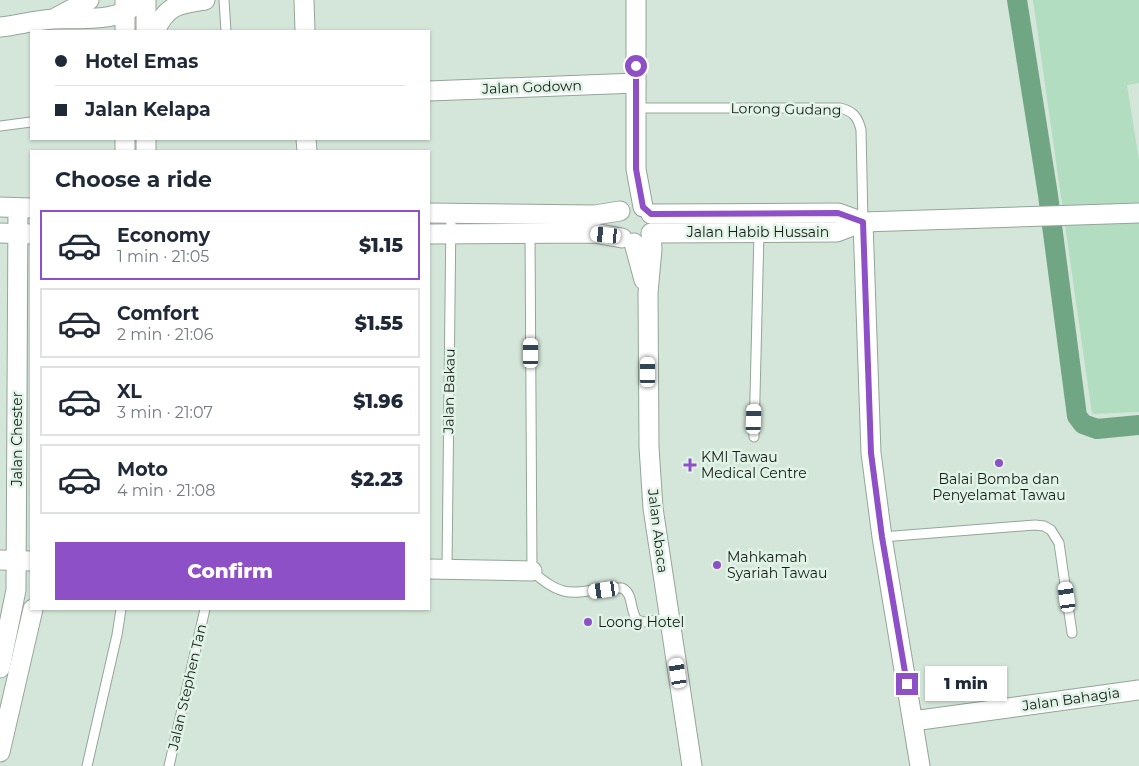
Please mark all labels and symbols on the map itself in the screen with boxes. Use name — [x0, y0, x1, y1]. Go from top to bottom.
route start — [625, 55, 647, 77]
street label: Jalan Godown — [481, 76, 582, 98]
street label: Lorong Gudang — [730, 99, 842, 119]
street label: Jalan Habib Hussain — [686, 223, 829, 241]
car — [590, 226, 621, 244]
car — [523, 338, 538, 368]
street label: Jalan Bakau — [439, 348, 459, 435]
car — [640, 357, 655, 387]
street label: Jalan Chester — [8, 391, 26, 487]
car — [745, 404, 762, 434]
place label: KMI Tawau Medical Centre — [701, 448, 807, 482]
marker: Balai Bomba dan Penyelamat Tawau — [993, 457, 1005, 469]
marker: KMI Tawau Medical Centre — [683, 458, 697, 472]
place label: Balai Bomba dan Penyelamat Tawau — [932, 470, 1066, 504]
street label: Jalan Abaca — [644, 487, 672, 574]
place label: Mahkamah Syariah Tawau — [727, 548, 827, 582]
marker: Mahkamah Syariah Tawau — [711, 559, 723, 571]
car — [588, 580, 619, 600]
car — [1057, 581, 1076, 613]
place label: Loong Hotel — [598, 613, 684, 631]
marker: Loong Hotel — [582, 616, 594, 628]
street label: Jalan Stephen Tan — [164, 622, 210, 753]
car — [668, 657, 687, 689]
callout: 1 min — [924, 666, 1007, 702]
route end — [896, 673, 918, 695]
street label: Jalan Bahagia — [1020, 683, 1121, 715]

